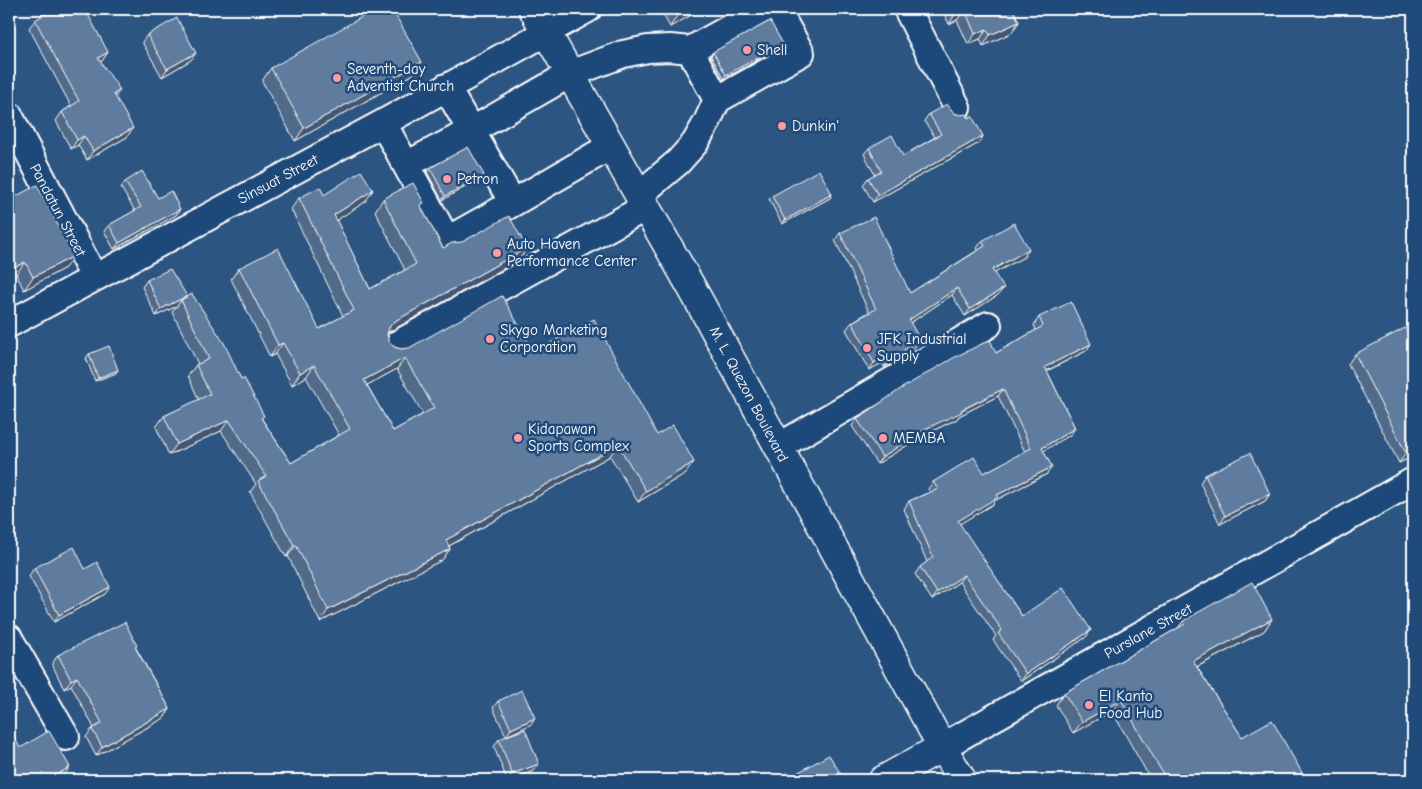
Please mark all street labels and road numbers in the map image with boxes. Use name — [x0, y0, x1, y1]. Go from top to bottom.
street label: Sinsuat Street — [235, 150, 322, 208]
street label: Pandatun Street — [26, 161, 90, 260]
street label: M. L. Quezon Boulevard — [706, 323, 792, 465]
street label: Purslane Street — [1101, 599, 1196, 663]

